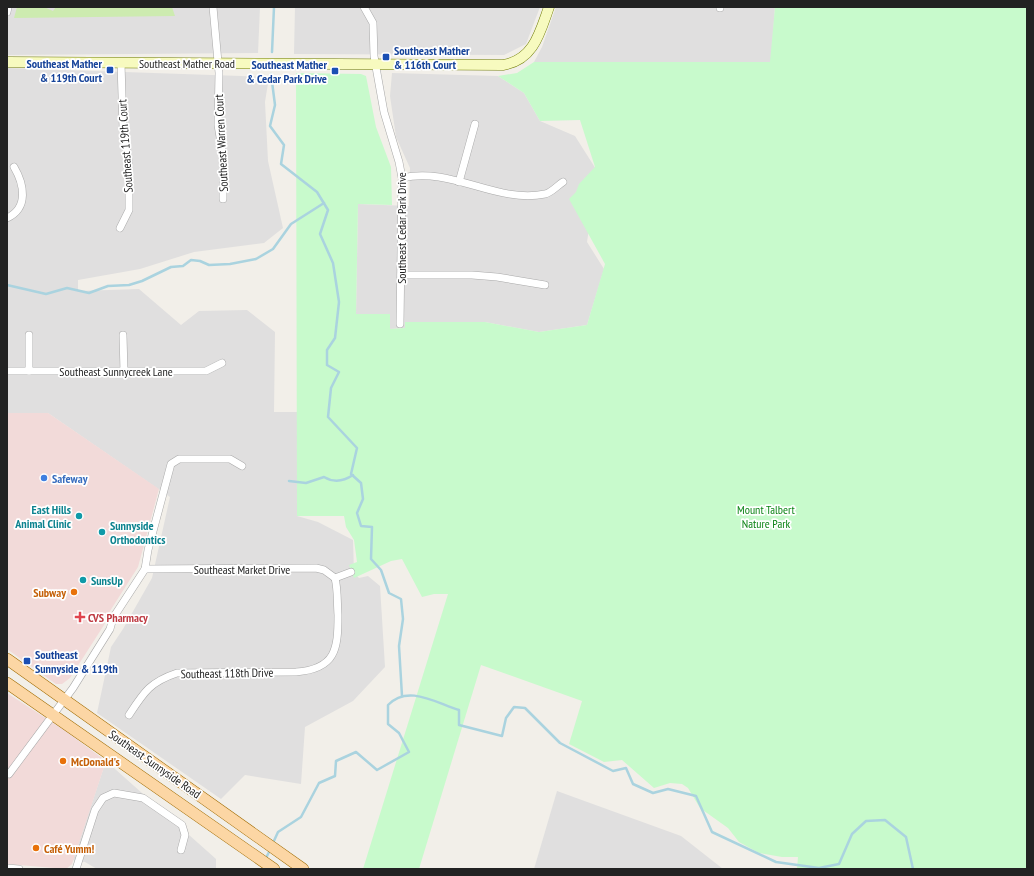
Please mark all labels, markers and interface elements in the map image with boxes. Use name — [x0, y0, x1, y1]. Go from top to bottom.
place label: Southeast Mather & 116th Court — [394, 43, 470, 72]
marker: Southeast Mather & 116th Court — [381, 52, 391, 62]
place label: Southeast Mather & 119th Court — [26, 56, 102, 85]
street label: Southeast Mather Road — [139, 56, 235, 71]
place label: Southeast Mather & Cedar Park Drive — [247, 57, 327, 86]
marker: Southeast Mather & 119th Court — [105, 65, 115, 75]
marker: Southeast Mather & Cedar Park Drive — [330, 66, 340, 76]
street label: Southeast Warren Court — [211, 93, 231, 192]
street label: Southeast 119th Court — [114, 98, 136, 193]
street label: Southeast Cedar Park Drive — [394, 172, 409, 284]
street label: Southeast Sunnycreek Lane — [59, 364, 173, 379]
place label: Safeway — [52, 471, 88, 486]
marker: Safeway — [39, 473, 49, 483]
place label: East Hills Animal Clinic — [14, 502, 72, 531]
park label: Mount Talbert Nature Park — [737, 502, 796, 531]
marker: East Hills Animal Clinic — [74, 511, 84, 521]
place label: Sunnyside Orthodontics — [110, 518, 165, 547]
marker: Sunnyside Orthodontics — [97, 527, 107, 537]
street label: Southeast Market Drive — [194, 562, 290, 577]
place label: SunsUp — [91, 573, 123, 588]
marker: SunsUp — [78, 575, 88, 585]
place label: Subway — [33, 585, 66, 600]
marker: Subway — [69, 587, 79, 597]
place label: CVS Pharmacy — [88, 610, 148, 625]
marker: CVS Pharmacy — [75, 612, 85, 622]
place label: Southeast Sunnyside & 119th — [35, 647, 118, 676]
marker: Southeast Sunnyside & 119th — [22, 656, 32, 666]
street label: Southeast 118th Drive — [180, 665, 274, 681]
street label: Southeast Sunnyside Road — [106, 727, 204, 801]
place label: McDonald's — [71, 754, 120, 769]
marker: McDonald's — [58, 756, 68, 766]
place label: Café Yumm! — [44, 841, 94, 856]
marker: Café Yumm! — [31, 843, 41, 853]

